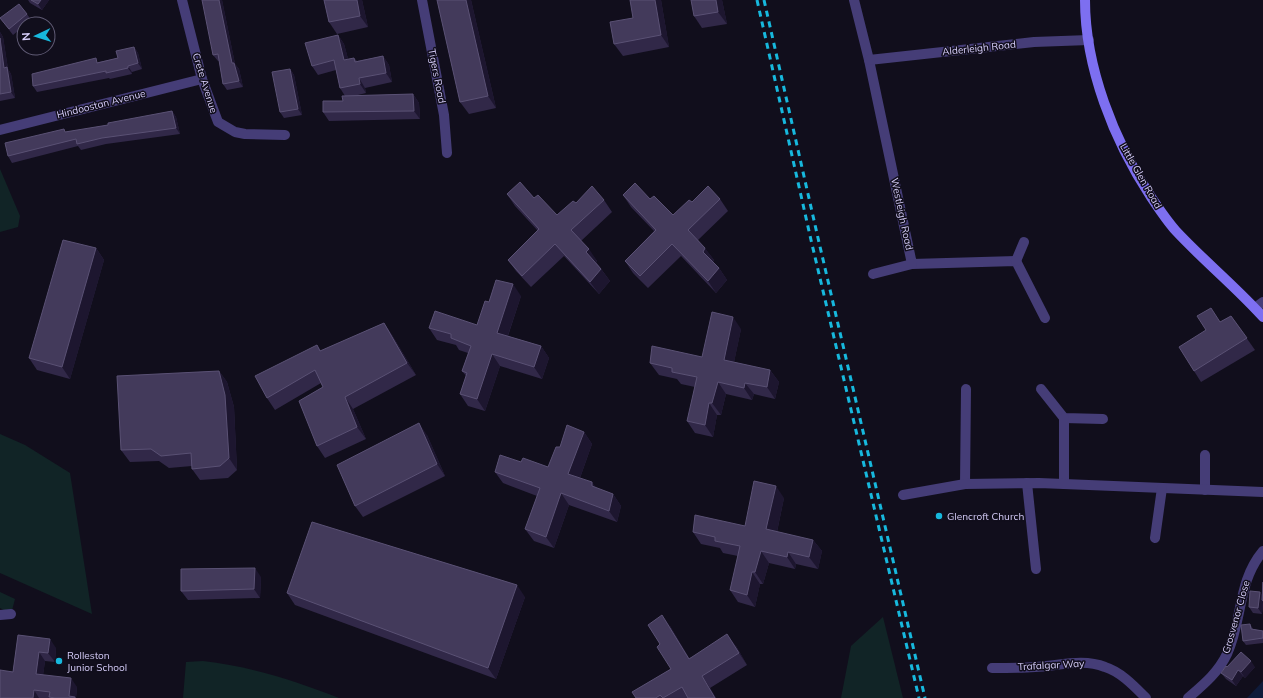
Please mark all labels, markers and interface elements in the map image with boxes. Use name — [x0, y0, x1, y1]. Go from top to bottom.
north arrow — [16, 16, 56, 56]
text: N — [19, 32, 33, 41]
street label: Alderleigh Road — [942, 38, 1016, 58]
street label: Tigers Road — [425, 47, 449, 105]
street label: Crete Avenue — [190, 51, 220, 115]
street label: Hindoostan Avenue — [55, 87, 147, 121]
street label: Little Glen Road — [1117, 141, 1165, 211]
street label: Westleigh Road — [888, 177, 916, 251]
place label: Glencroft Church — [947, 510, 1024, 523]
marker: Glencroft Church — [934, 511, 944, 521]
street label: Grosvenor Close — [1219, 579, 1253, 655]
place label: Rolleston Junior School — [67, 649, 127, 674]
marker: Rolleston Junior School — [54, 656, 64, 666]
street label: Trafalgar Way — [1017, 657, 1085, 673]

